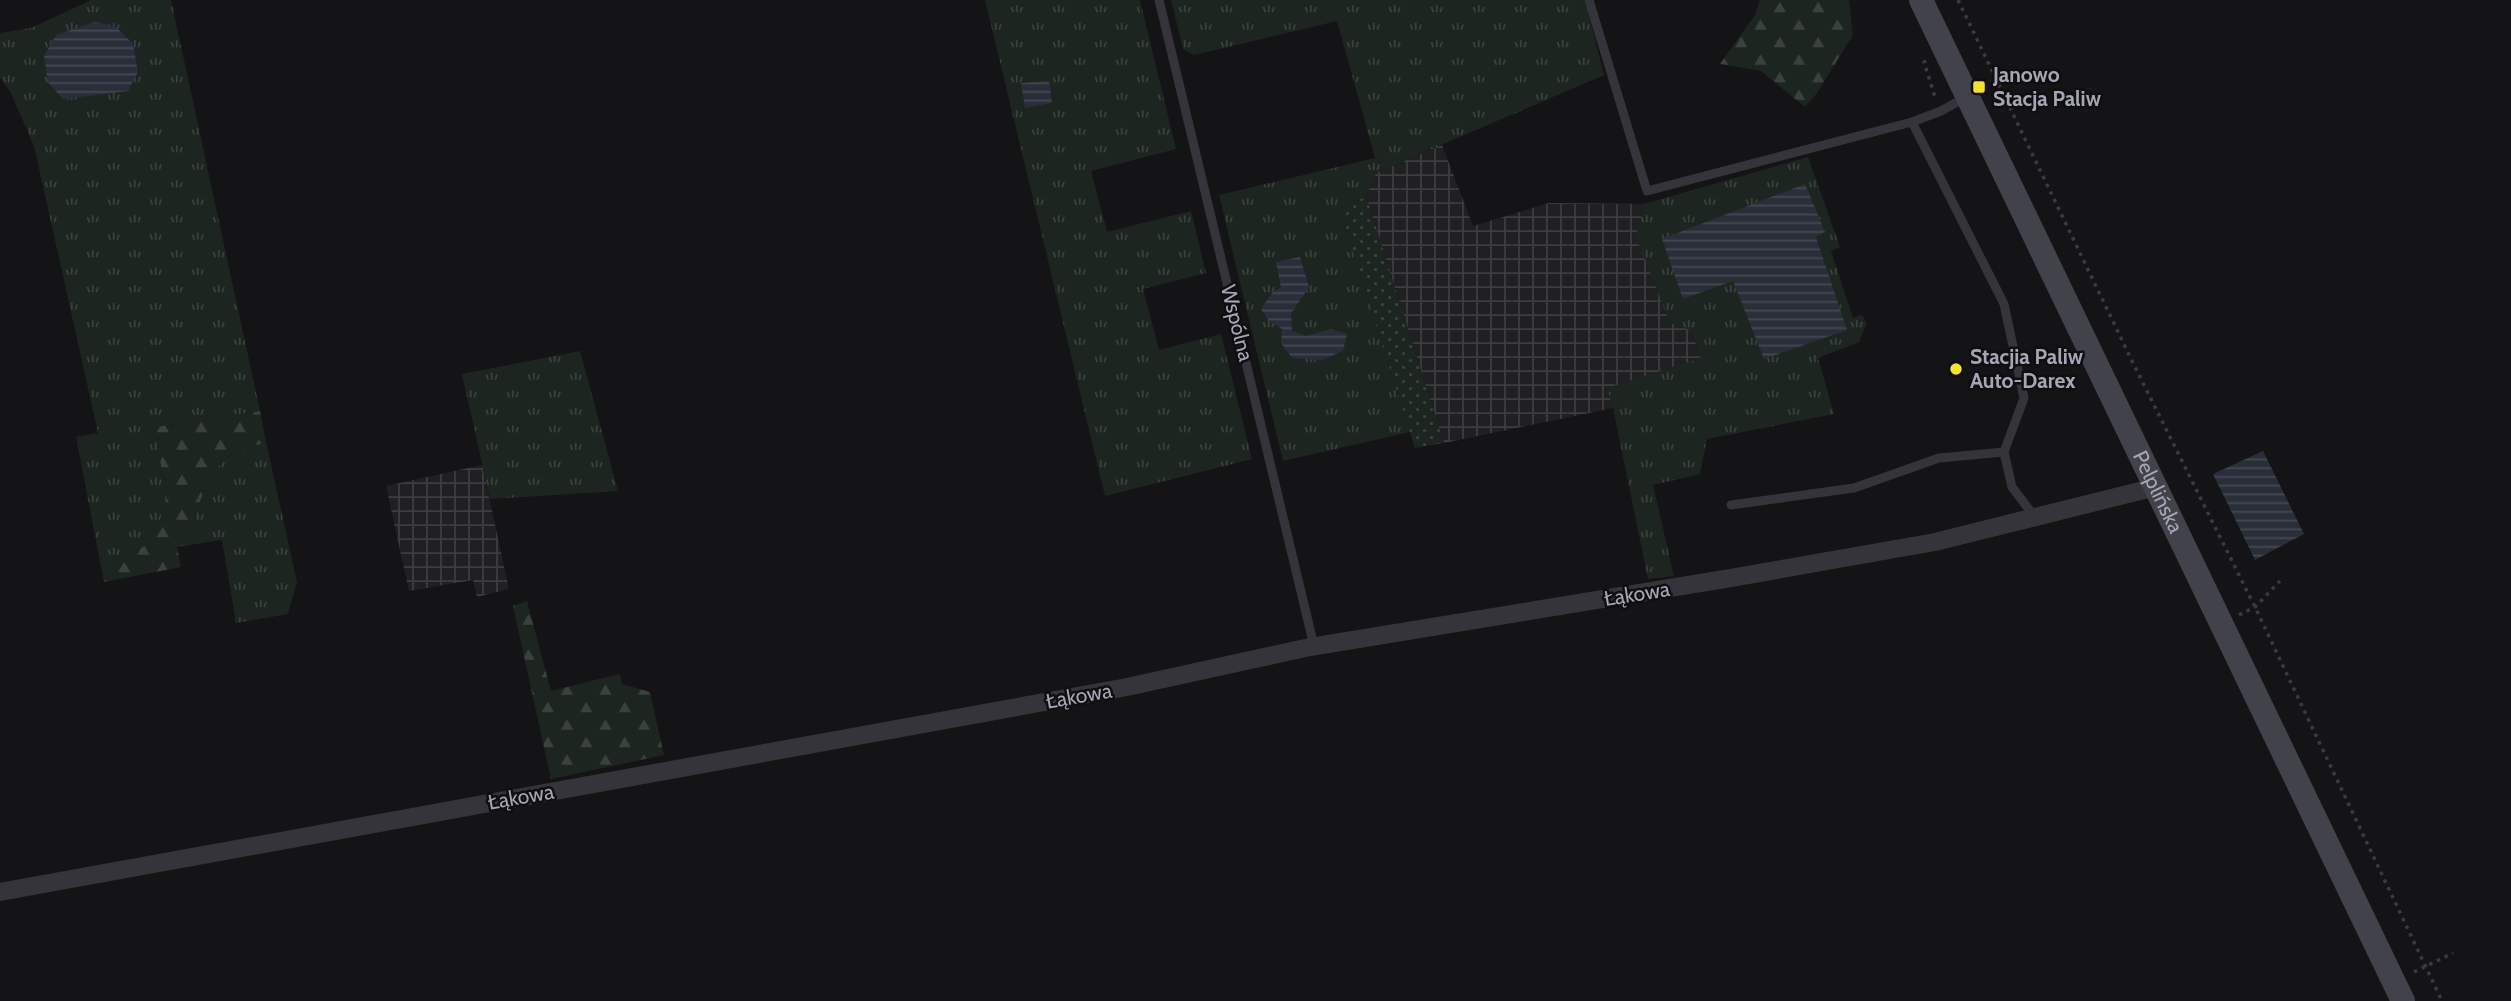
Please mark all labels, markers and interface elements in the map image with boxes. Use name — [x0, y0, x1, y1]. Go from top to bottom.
place label: Janowo Stacja Paliw — [1992, 62, 2102, 111]
marker: Janowo Stacja Paliw — [1971, 79, 1987, 95]
street label: Wspólna — [1216, 282, 1259, 364]
place label: Stacjia Paliw Auto-Darex — [1970, 344, 2084, 393]
marker: Stacjia Paliw Auto-Darex — [1948, 361, 1964, 377]
street label: Pelplińska — [2128, 446, 2189, 537]
street label: Łąkowa — [1602, 576, 1672, 611]
street label: Łąkowa — [1044, 677, 1114, 714]
street label: Łąkowa — [486, 778, 556, 815]

